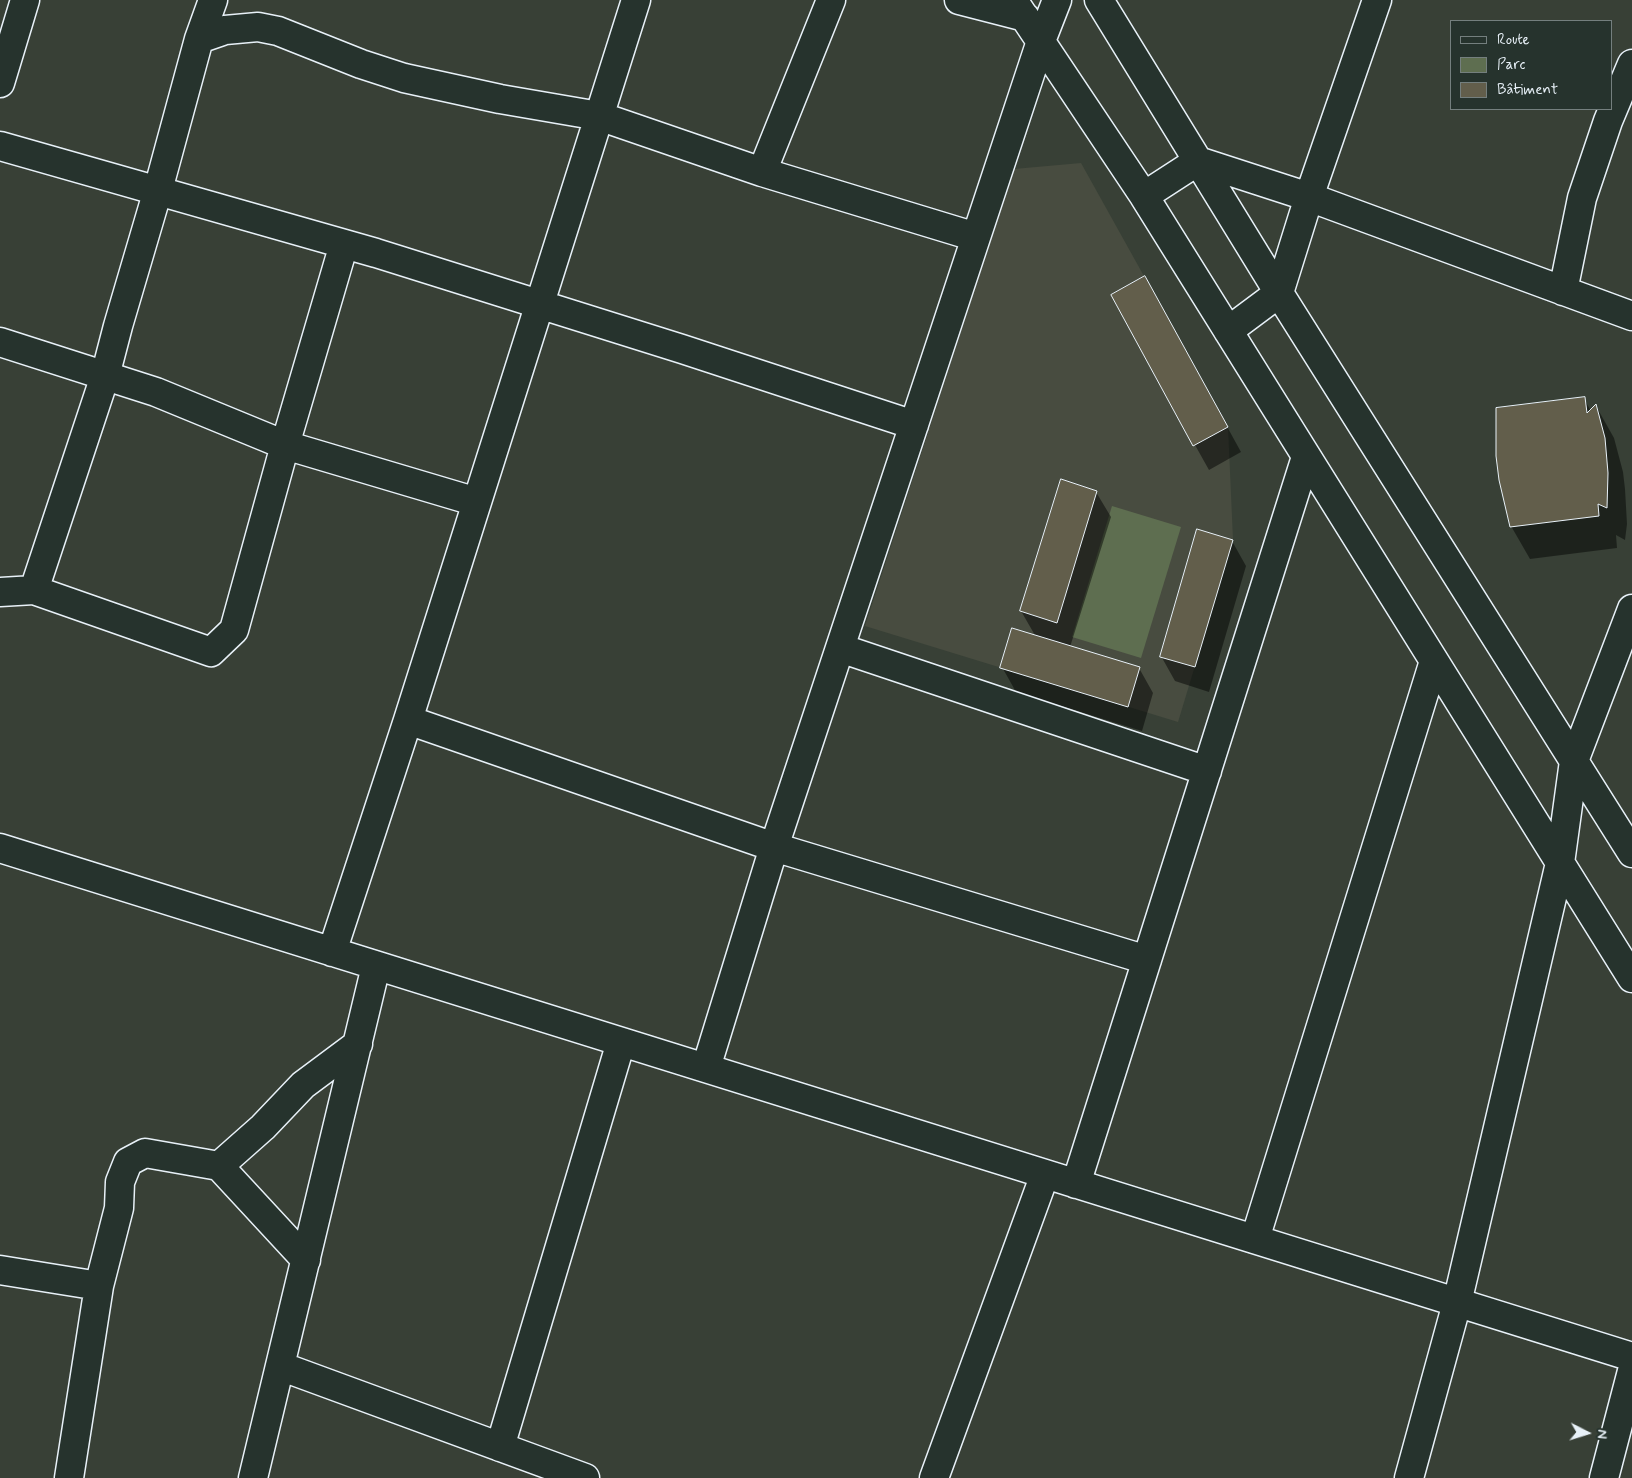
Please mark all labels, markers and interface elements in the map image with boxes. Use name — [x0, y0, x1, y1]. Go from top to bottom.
legend — [1450, 20, 1612, 110]
text: Route — [1497, 30, 1530, 50]
text: Parc — [1497, 55, 1525, 75]
text: Bâtiment — [1497, 80, 1558, 100]
north arrow — [1562, 1408, 1612, 1458]
text: N — [1593, 1429, 1611, 1440]

